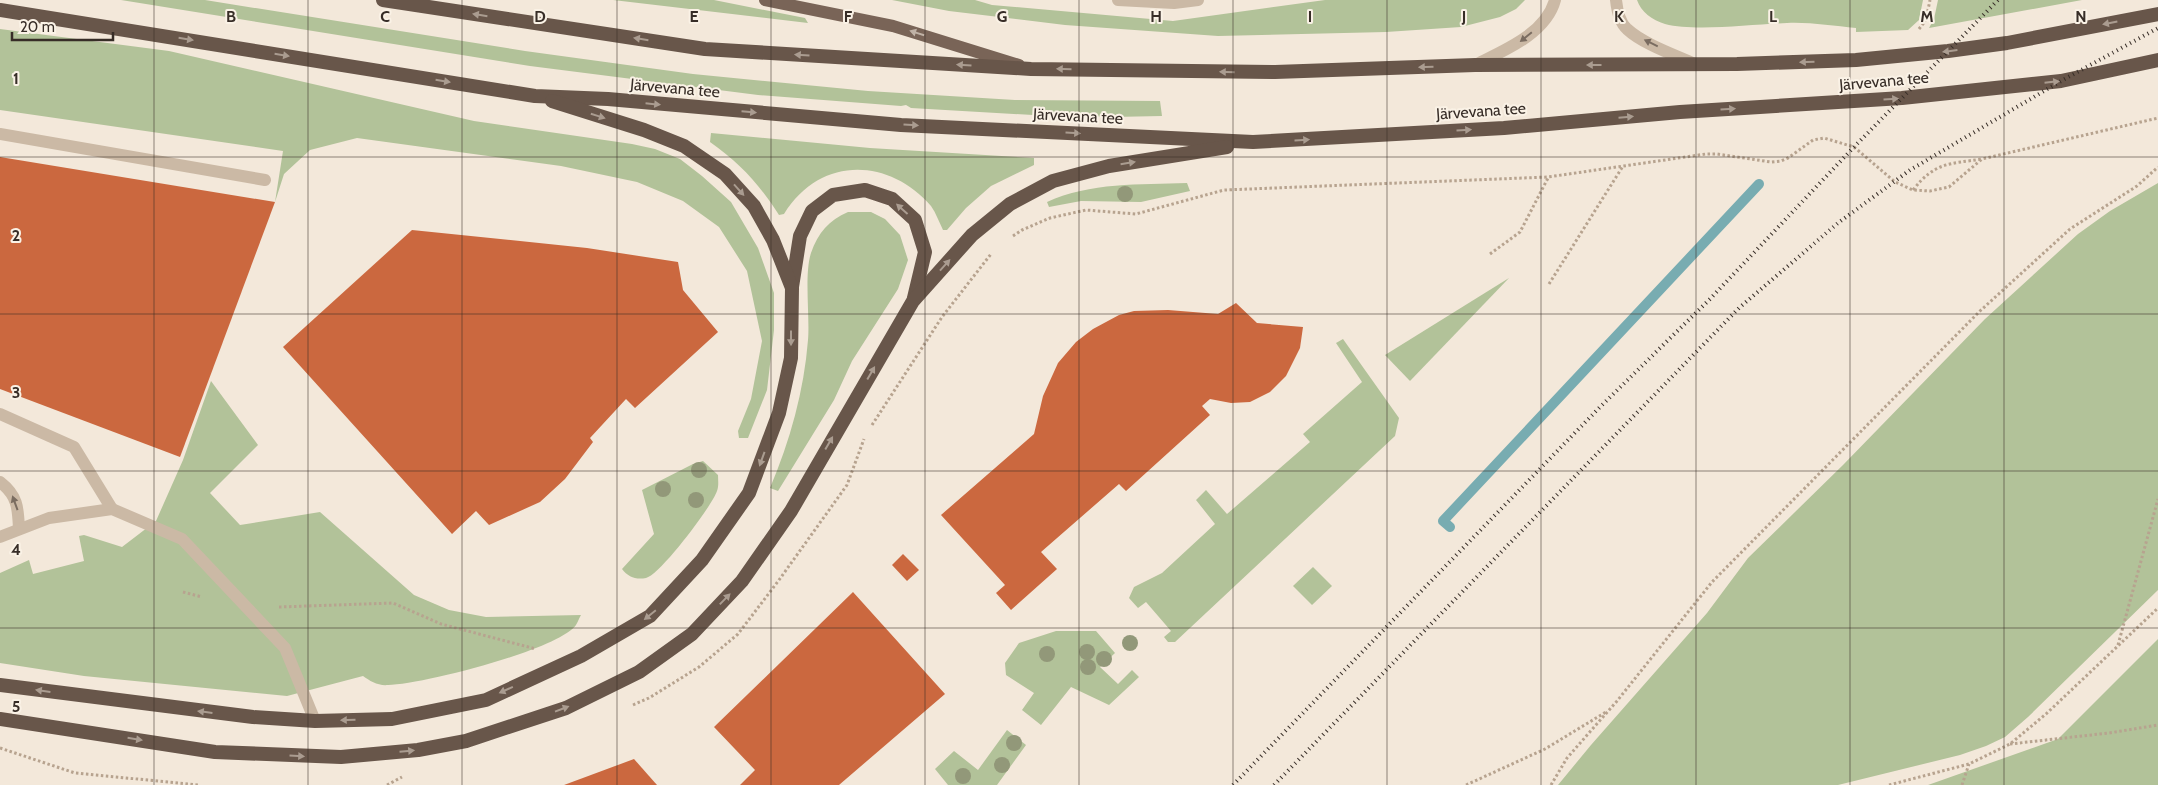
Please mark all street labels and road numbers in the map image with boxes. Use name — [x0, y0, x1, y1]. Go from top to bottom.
street label: Järvevana tee — [1837, 68, 1930, 94]
street label: Järvevana tee — [628, 75, 721, 101]
street label: Järvevana tee — [1434, 98, 1527, 124]
street label: Järvevana tee — [1032, 104, 1123, 128]

